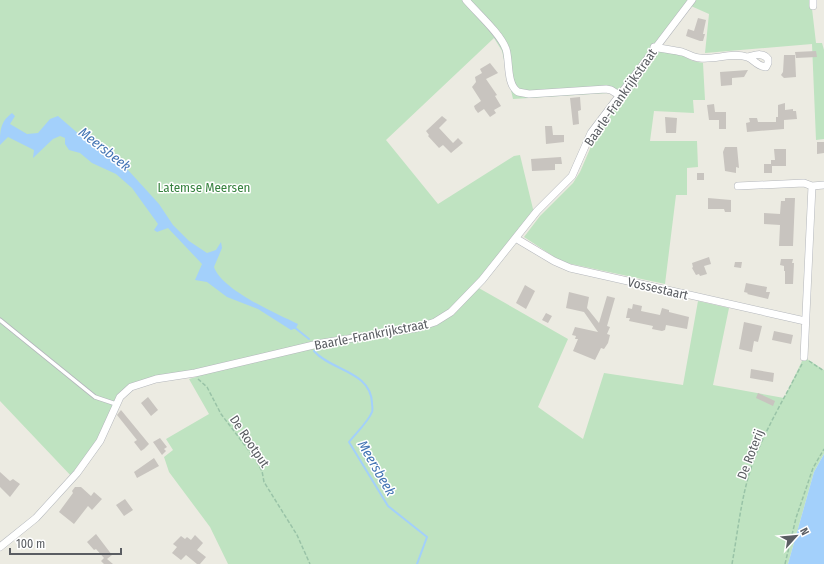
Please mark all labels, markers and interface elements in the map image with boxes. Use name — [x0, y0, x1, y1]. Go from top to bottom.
street label: Baarle-Frankrijkstraat — [581, 45, 660, 149]
water label: Meersbeek — [75, 124, 134, 175]
park label: Latemse Meersen — [158, 180, 250, 195]
street label: Vossestaart — [626, 274, 690, 303]
street label: Baarle-Frankrijkstraat — [313, 316, 430, 353]
street label: De Rootput — [227, 412, 273, 471]
street label: De Roterij — [734, 427, 767, 481]
water label: Meersbeek — [354, 438, 399, 499]
north arrow — [776, 516, 816, 556]
text: N — [797, 526, 812, 538]
scale bar — [10, 530, 121, 556]
text: 100 m — [16, 537, 45, 551]

